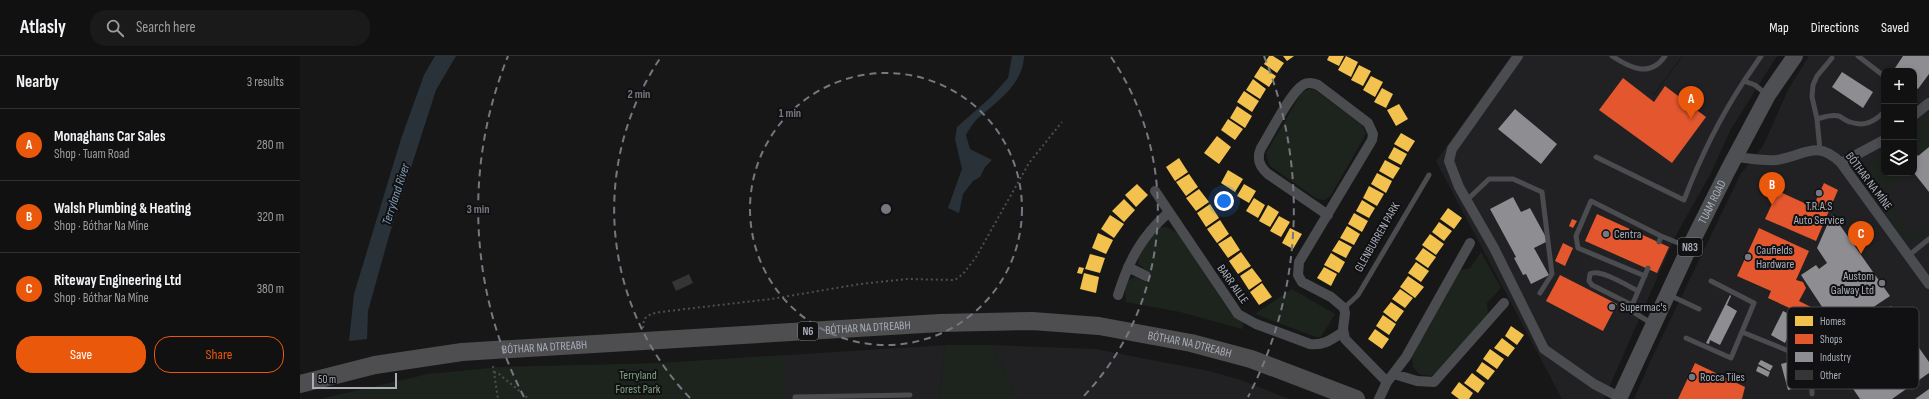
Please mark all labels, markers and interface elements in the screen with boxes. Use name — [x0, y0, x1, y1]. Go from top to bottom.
search box — [90, 10, 370, 46]
text: Atlasly — [20, 16, 66, 39]
icon: search — [104, 17, 126, 39]
text: Search here — [136, 18, 196, 37]
text: Map — [1769, 19, 1789, 36]
text: Directions — [1811, 19, 1859, 36]
text: Saved — [1881, 19, 1909, 36]
map controls — [1881, 68, 1917, 176]
button: + — [1881, 68, 1917, 104]
text: Nearby — [16, 72, 59, 92]
text: 3 results — [247, 74, 284, 90]
pin: A — [1678, 86, 1704, 119]
text: 2 min — [628, 87, 650, 102]
button: − — [1881, 104, 1917, 140]
text: 1 min — [779, 106, 801, 121]
text: Monaghans Car Sales — [54, 127, 166, 146]
text: A — [26, 137, 32, 153]
text: 280 m — [257, 137, 284, 153]
button: layers — [1881, 140, 1917, 176]
text: Shop · Tuam Road — [54, 146, 129, 162]
street label: BÓTHAR NA MÍNE — [1842, 149, 1895, 213]
water label: Terryland River — [378, 160, 414, 227]
pin: B — [1759, 172, 1785, 205]
street label: TUAM ROAD — [1695, 178, 1730, 227]
marker: T.R.A.S Auto Service — [1814, 188, 1824, 198]
your location — [1214, 191, 1234, 211]
text: Walsh Plumbing & Heating — [54, 199, 191, 218]
street label: GLENBURREN PARK — [1351, 199, 1404, 275]
place label: T.R.A.S Auto Service — [1793, 199, 1844, 228]
text: 3 min — [467, 202, 489, 217]
centre of rings — [879, 202, 893, 216]
text: B — [26, 209, 32, 225]
text: 320 m — [257, 209, 284, 225]
text: Shop · Bóthar Na Míne — [54, 218, 149, 234]
pin: C — [1848, 221, 1874, 254]
place label: Centra — [1614, 227, 1642, 242]
marker: Centra — [1601, 229, 1611, 239]
road number: N83 — [1678, 238, 1702, 256]
place label: Caufields Hardware — [1756, 243, 1794, 272]
marker: Caufields Hardware — [1743, 252, 1753, 262]
street label: BARR AILLE — [1214, 262, 1252, 307]
place label: Austom Galway Ltd — [1831, 269, 1874, 298]
text: Riteway Engineering Ltd — [54, 271, 181, 290]
marker: Austom Galway Ltd — [1877, 278, 1887, 288]
text: C — [26, 281, 32, 297]
text: 380 m — [257, 281, 284, 297]
text: Shop · Bóthar Na Míne — [54, 290, 149, 306]
place label: Supermac's — [1620, 300, 1667, 315]
marker: Supermac's — [1607, 302, 1617, 312]
legend — [1787, 307, 1919, 389]
text: Homes — [1820, 315, 1846, 328]
street label: BÓTHAR NA DTREABH — [825, 318, 911, 338]
road number: N6 — [798, 322, 818, 340]
street label: BÓTHAR NA DTREABH — [1147, 328, 1233, 361]
text: Shops — [1820, 333, 1843, 346]
button: Save — [16, 336, 146, 373]
button: Share — [154, 336, 284, 373]
street label: BÓTHAR NA DTREABH — [501, 337, 588, 358]
text: Industry — [1820, 351, 1852, 364]
park label: Terryland Forest Park — [616, 368, 661, 397]
text: Other — [1820, 369, 1841, 382]
place label: Rocca Tiles — [1700, 370, 1745, 385]
scale bar — [312, 371, 397, 390]
marker: Rocca Tiles — [1687, 372, 1697, 382]
text: 50 m — [318, 373, 336, 386]

